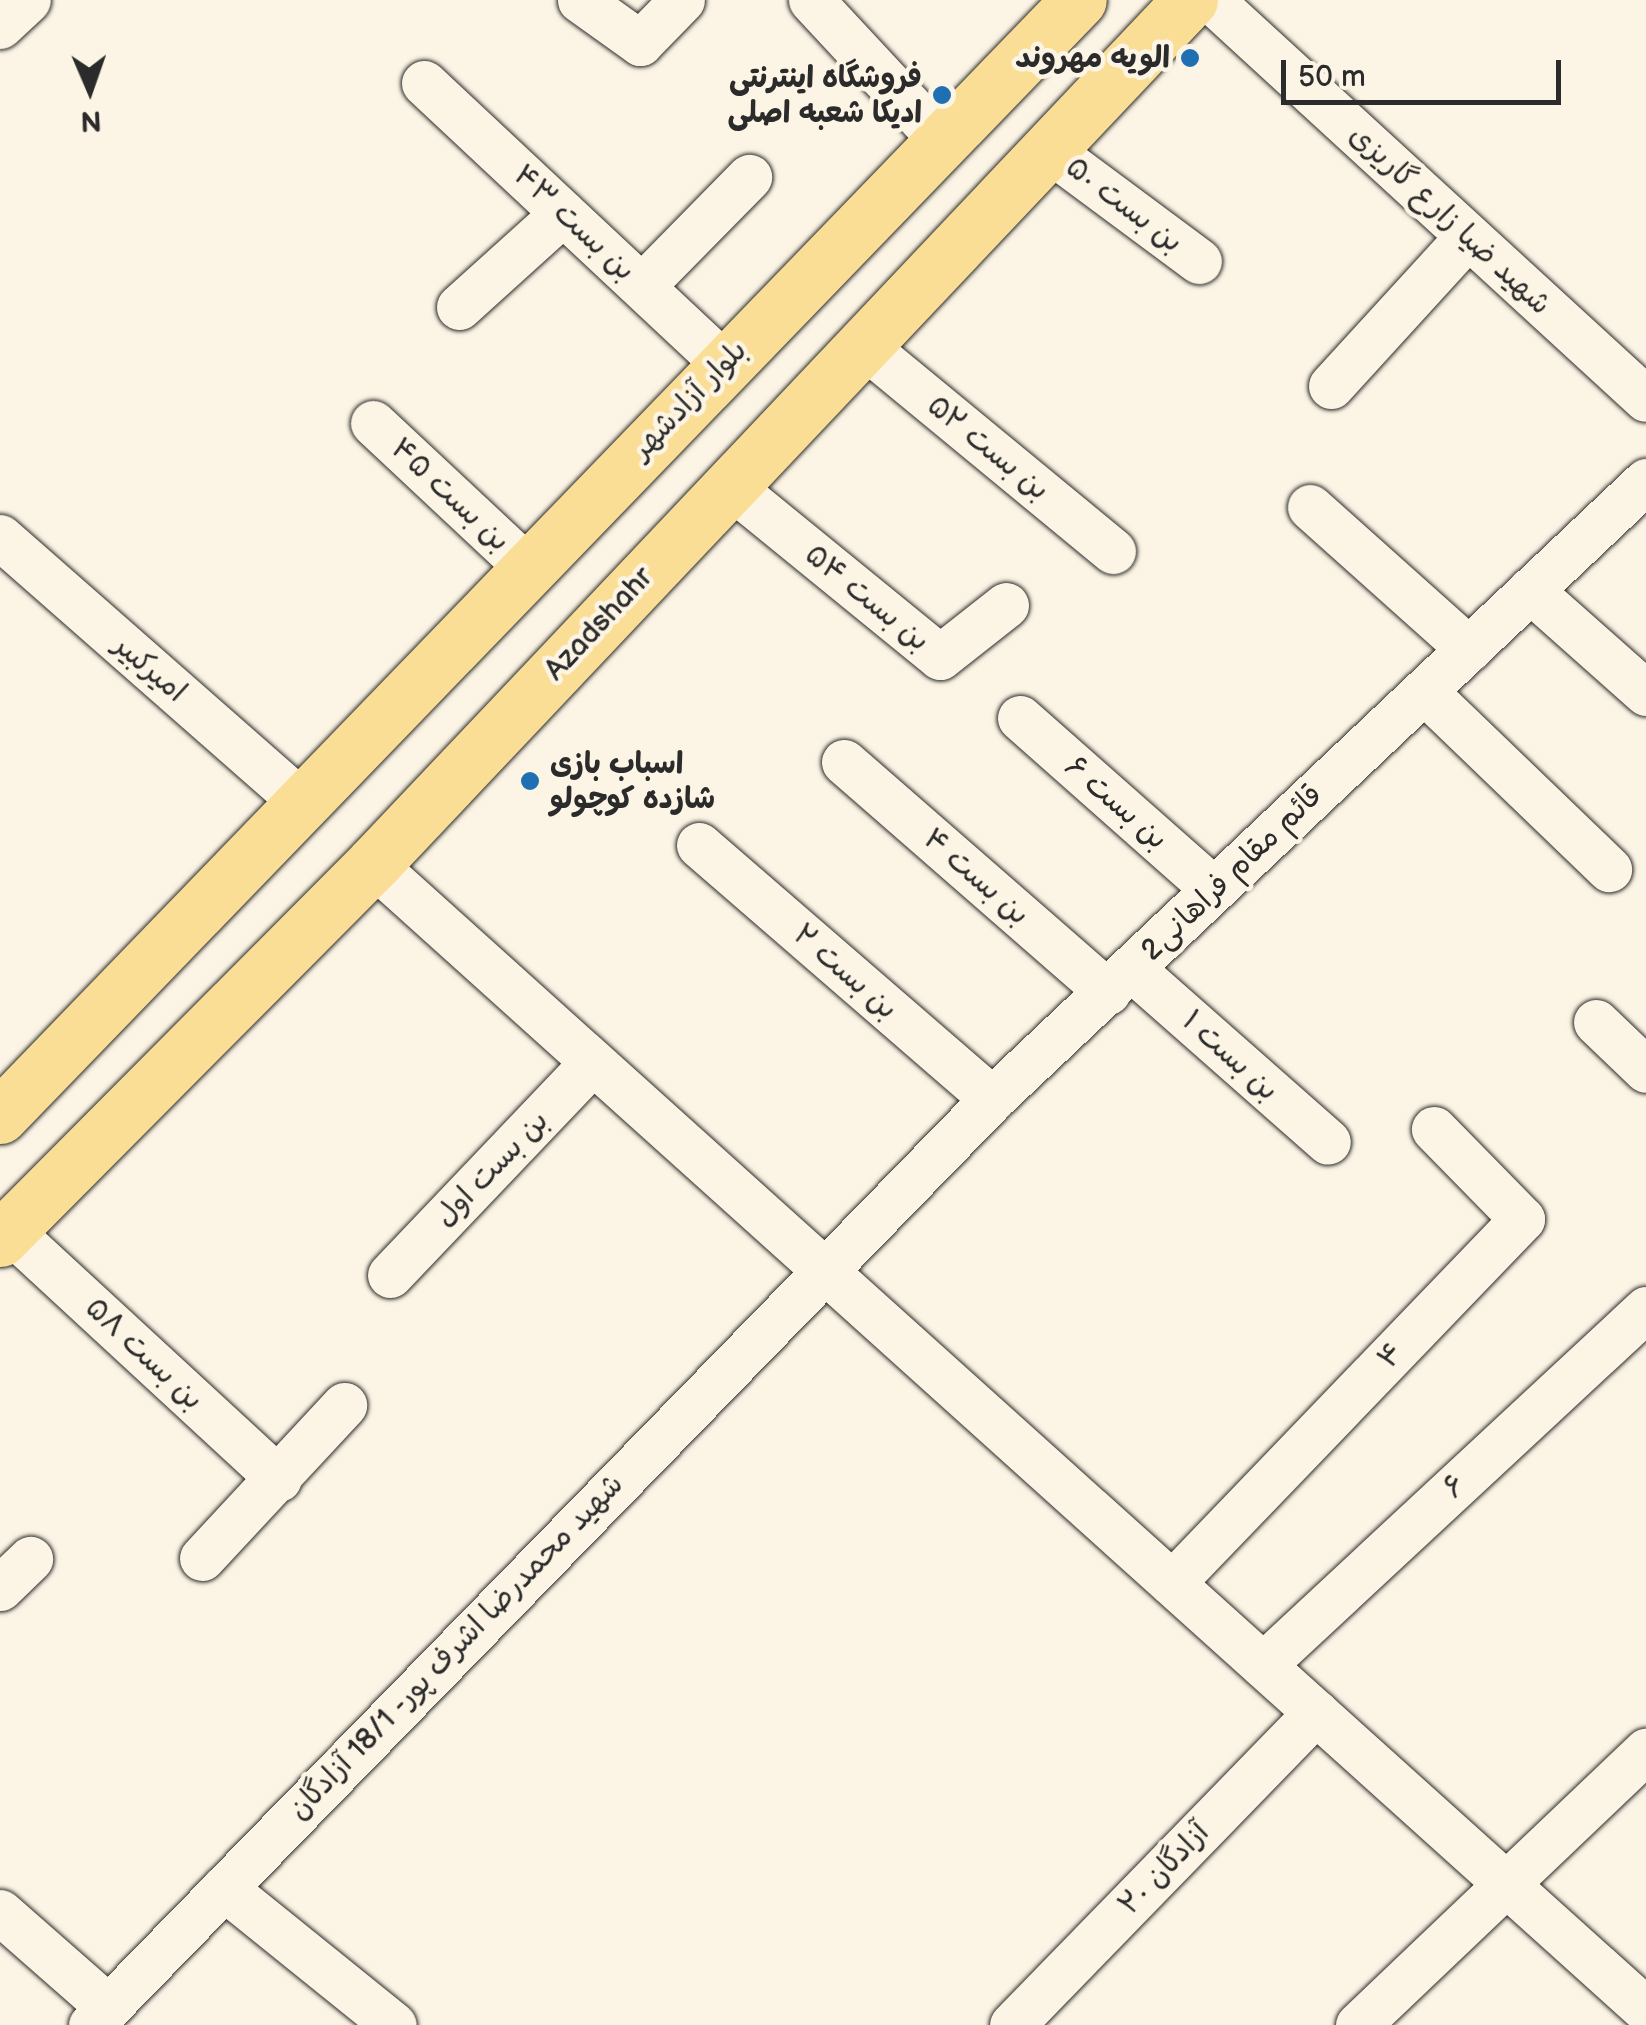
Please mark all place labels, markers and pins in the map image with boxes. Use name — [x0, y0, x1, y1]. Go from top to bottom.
place label: الویه مهروند — [1015, 40, 1170, 76]
marker: الویه مهروند — [1179, 47, 1201, 69]
place label: فروشگاه اینترنتی ادیکا شعبه اصلی — [727, 60, 922, 130]
marker: فروشگاه اینترنتی ادیکا شعبه اصلی — [931, 84, 953, 106]
place label: اسباب بازی شازده کوچولو — [550, 746, 715, 816]
marker: اسباب بازی شازده کوچولو — [519, 770, 541, 792]

